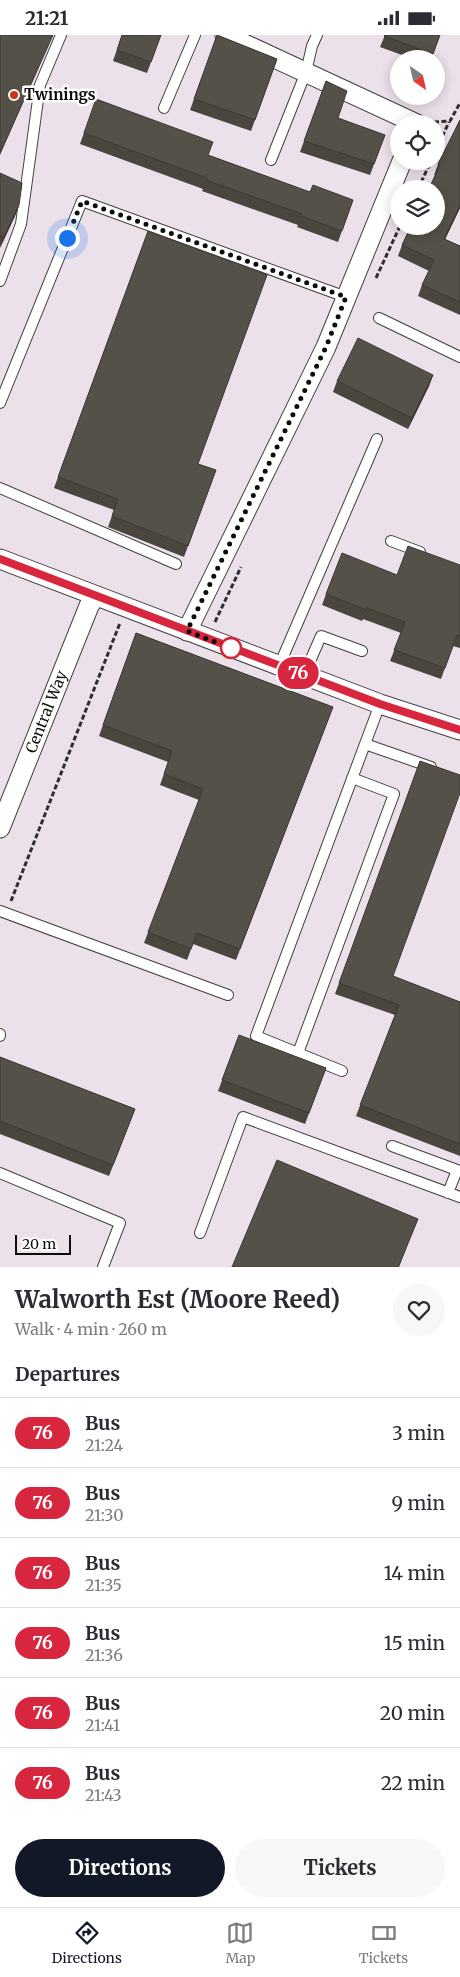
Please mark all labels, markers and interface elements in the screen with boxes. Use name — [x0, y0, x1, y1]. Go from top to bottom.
text: 21:21 — [25, 6, 68, 30]
north arrow — [390, 50, 445, 105]
map controls — [390, 50, 445, 235]
place label: Twinings — [24, 85, 96, 104]
marker: Twinings — [8, 89, 20, 101]
button: locate — [390, 115, 445, 170]
button: layers — [390, 180, 445, 235]
your location — [55, 226, 80, 251]
unlabelled marker — [220, 637, 242, 659]
line badge: 76 — [276, 657, 320, 689]
text: 76 — [288, 661, 308, 684]
street label: Central Way — [21, 668, 71, 756]
scale bar — [15, 1232, 71, 1255]
text: 20 m — [22, 1235, 56, 1253]
text: Walworth Est (Moore Reed) — [15, 1284, 340, 1315]
button: heart — [393, 1284, 445, 1336]
text: Walk · 4 min · 260 m — [15, 1319, 167, 1339]
text: Departures — [15, 1362, 120, 1386]
text: Bus — [85, 1411, 120, 1435]
text: 76 — [32, 1421, 53, 1444]
text: 3 min — [392, 1421, 445, 1445]
text: 21:24 — [85, 1435, 123, 1455]
text: Bus — [85, 1481, 120, 1505]
text: 76 — [32, 1491, 53, 1514]
text: 9 min — [391, 1491, 445, 1515]
text: 21:30 — [85, 1505, 124, 1525]
text: Bus — [85, 1551, 120, 1575]
text: 76 — [32, 1561, 53, 1584]
text: 14 min — [384, 1561, 445, 1585]
text: 21:35 — [85, 1575, 122, 1595]
text: Bus — [85, 1621, 120, 1645]
text: 76 — [32, 1631, 53, 1654]
text: 15 min — [384, 1631, 445, 1655]
text: 21:36 — [85, 1645, 123, 1665]
text: Bus — [85, 1691, 120, 1715]
text: 76 — [32, 1701, 53, 1724]
text: 20 min — [380, 1701, 445, 1725]
text: 21:41 — [85, 1715, 120, 1735]
text: Bus — [85, 1761, 120, 1785]
text: 76 — [32, 1771, 53, 1794]
text: 22 min — [381, 1771, 445, 1795]
text: 21:43 — [85, 1785, 122, 1805]
button: Directions — [15, 1839, 225, 1897]
button: Tickets — [235, 1839, 445, 1897]
tab: Directions — [52, 1919, 122, 1967]
tab: Map — [225, 1919, 255, 1967]
tab: Tickets — [359, 1919, 408, 1967]

